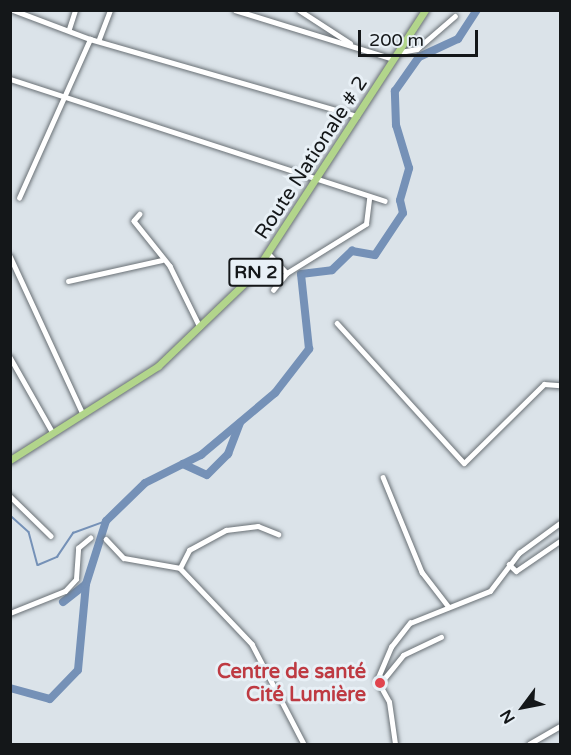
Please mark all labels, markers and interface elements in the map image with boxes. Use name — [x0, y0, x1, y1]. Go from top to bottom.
scale bar — [361, 18, 481, 56]
text: 200 m — [369, 29, 424, 51]
street label: Route Nationale # 2 — [250, 72, 374, 244]
road number: RN 2 — [228, 257, 284, 287]
place label: Centre de santé Cité Lumière — [217, 660, 366, 707]
marker: Centre de santé Cité Lumière — [371, 674, 389, 692]
north arrow — [493, 677, 553, 737]
text: N — [496, 706, 520, 727]

